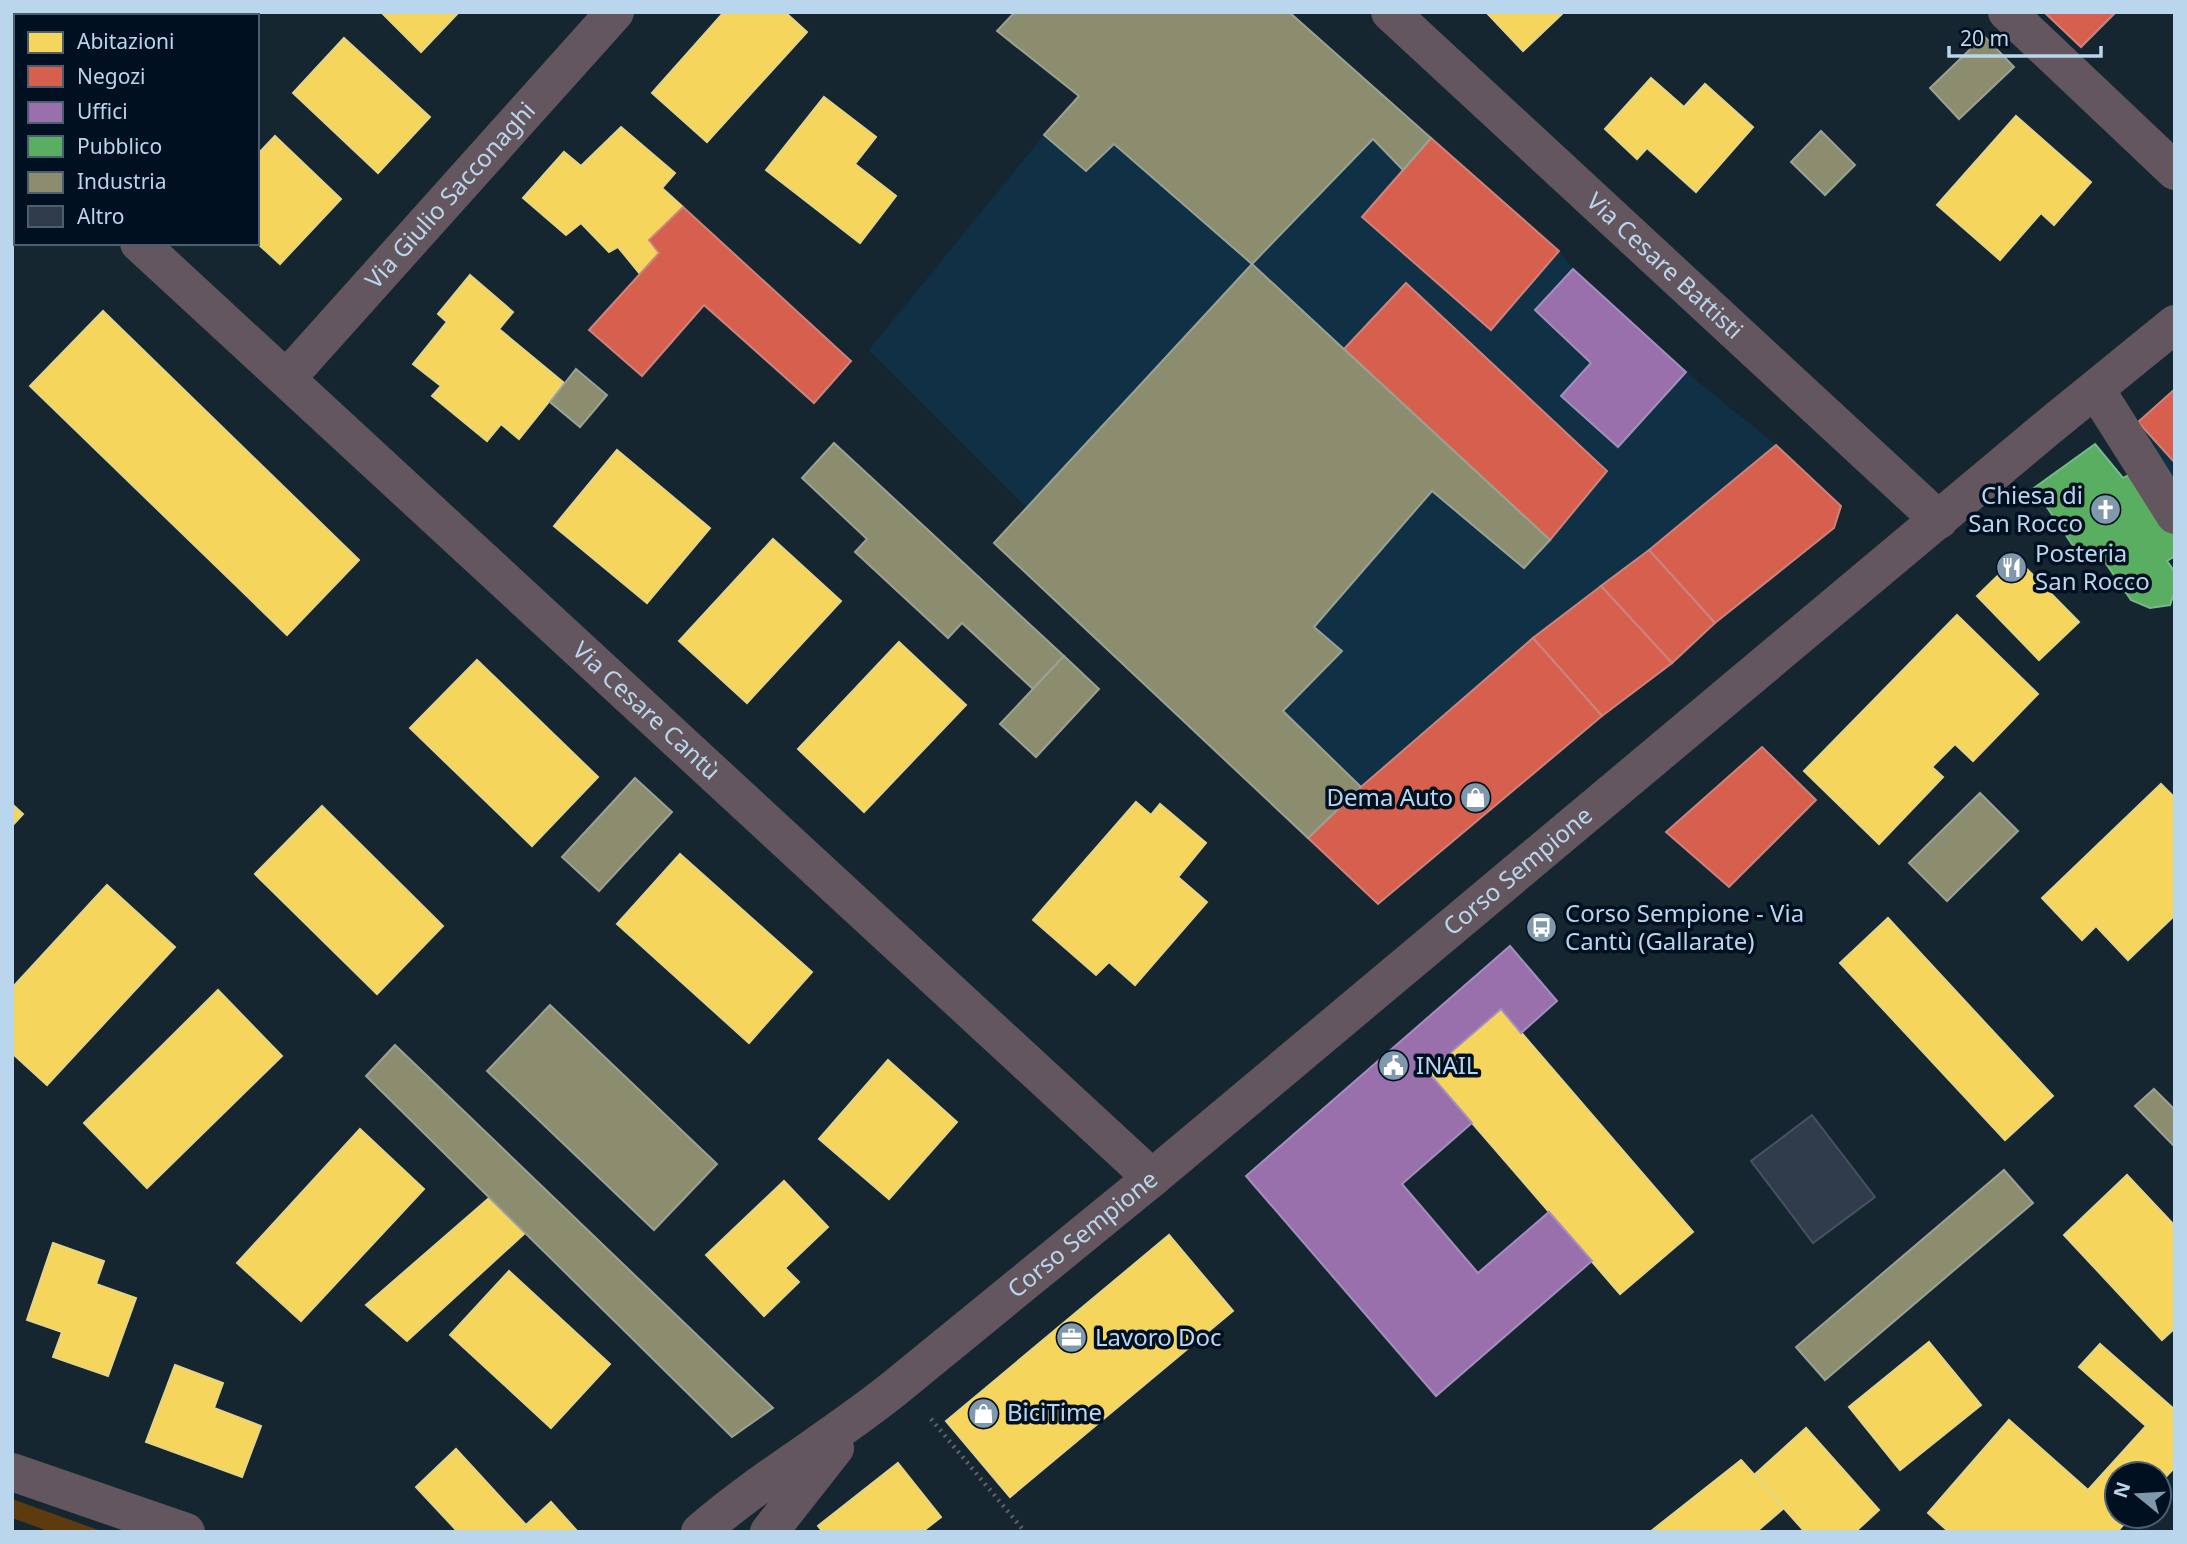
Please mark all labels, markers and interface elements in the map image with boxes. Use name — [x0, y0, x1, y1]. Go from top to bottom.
legend — [14, 14, 259, 245]
scale bar — [1949, 14, 2101, 58]
text: 20 m — [1960, 24, 2009, 52]
text: Abitazioni — [77, 27, 175, 55]
text: Negozi — [77, 62, 146, 90]
street label: Via Giulio Sacconaghi — [357, 94, 542, 295]
text: Uffici — [77, 97, 128, 125]
text: Pubblico — [77, 132, 162, 160]
text: Industria — [77, 167, 167, 195]
street label: Via Cesare Battisti — [1580, 184, 1751, 346]
text: Altro — [77, 202, 124, 230]
place label: Chiesa di San Rocco — [1968, 478, 2083, 539]
church icon: Chiesa di San Rocco — [2089, 493, 2123, 527]
place label: Posteria San Rocco — [2035, 536, 2150, 597]
restaurant icon: Posteria San Rocco — [1995, 551, 2029, 585]
street label: Via Cesare Cantù — [566, 633, 728, 787]
place label: Dema Auto — [1326, 780, 1453, 813]
shop icon: Dema Auto — [1459, 781, 1493, 815]
street label: Corso Sempione — [1436, 798, 1599, 942]
place label: Corso Sempione - Via Cantù (Gallarate) — [1565, 896, 1804, 957]
bus stop icon: Corso Sempione - Via Cantù (Gallarate) — [1525, 911, 1559, 945]
place label: INAIL — [1416, 1048, 1478, 1081]
public building icon: INAIL — [1376, 1049, 1410, 1083]
street label: Corso Sempione — [1000, 1162, 1164, 1305]
place label: Lavoro Doc — [1095, 1320, 1222, 1353]
office icon: Lavoro Doc — [1055, 1321, 1089, 1355]
place label: BiciTime — [1007, 1395, 1102, 1428]
shop icon: BiciTime — [967, 1396, 1001, 1430]
north arrow — [2103, 1460, 2173, 1530]
text: N — [2107, 1478, 2137, 1501]

